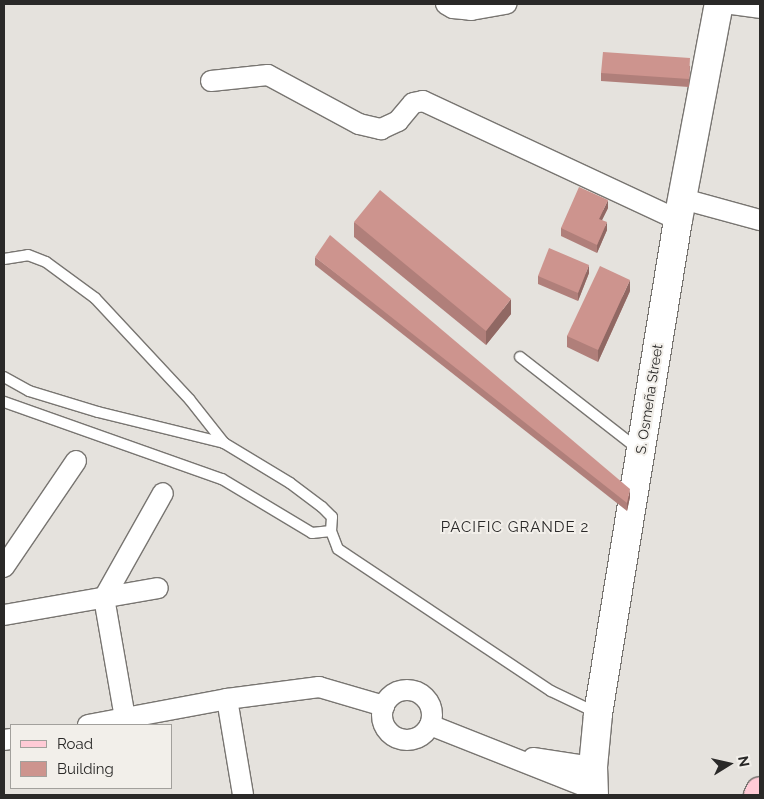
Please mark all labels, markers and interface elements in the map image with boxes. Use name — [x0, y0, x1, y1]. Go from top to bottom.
street label: S. Osmeña Street — [632, 343, 666, 455]
district label: PACIFIC GRANDE 2 — [439, 519, 591, 537]
legend — [10, 724, 172, 789]
text: Road — [57, 735, 93, 753]
north arrow — [704, 739, 754, 789]
text: N — [735, 755, 753, 768]
text: Building — [57, 760, 114, 778]

